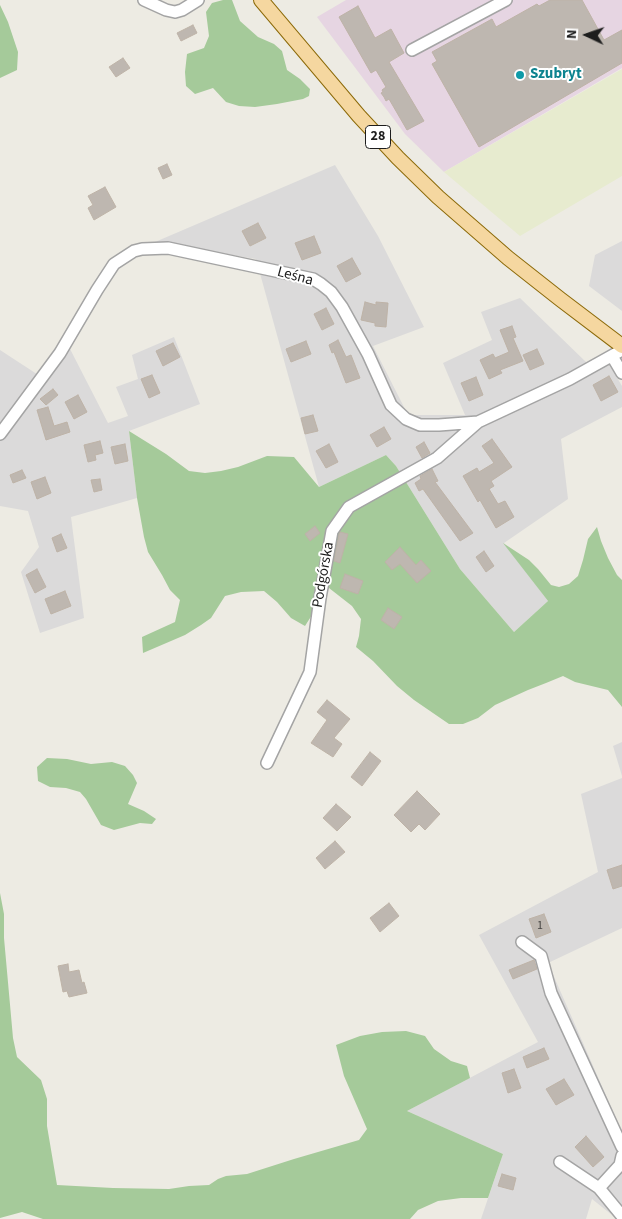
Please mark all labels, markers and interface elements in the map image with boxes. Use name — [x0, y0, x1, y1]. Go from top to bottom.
north arrow — [562, 10, 612, 60]
text: N — [562, 29, 582, 39]
place label: Szubryt — [530, 66, 582, 84]
marker: Szubryt — [514, 69, 526, 81]
road number: 28 — [366, 125, 390, 148]
street label: Leśna — [275, 264, 315, 290]
street label: Podgórska — [309, 541, 339, 609]
house number: 1 — [537, 919, 543, 933]

